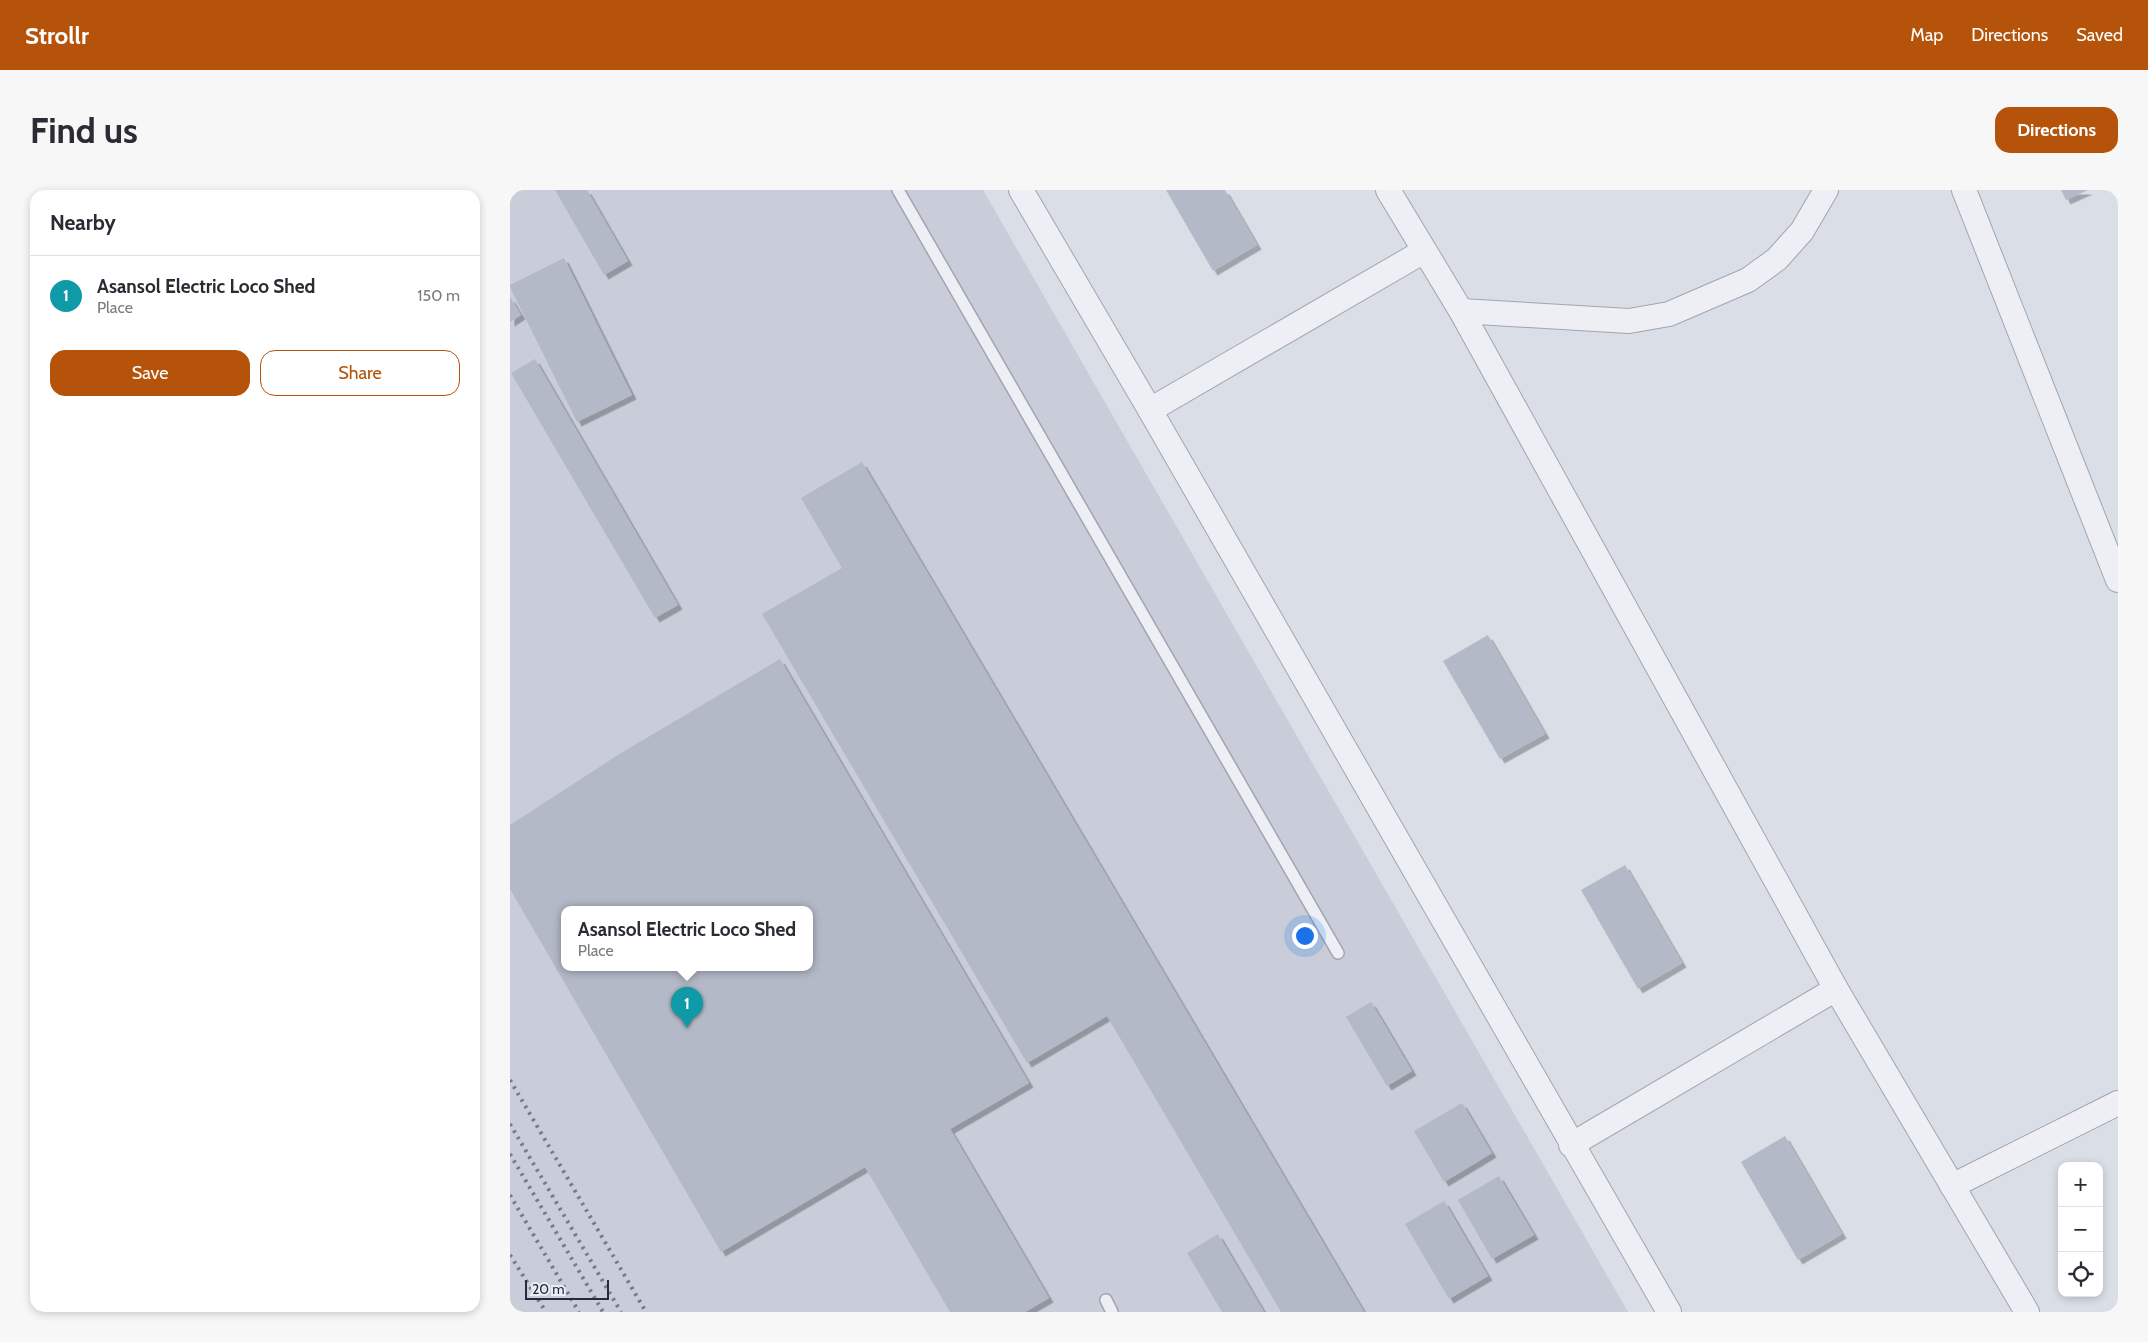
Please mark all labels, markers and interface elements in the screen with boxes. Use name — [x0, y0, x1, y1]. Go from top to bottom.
text: Strollr — [25, 21, 89, 50]
text: Map — [1910, 24, 1943, 46]
text: Directions — [1971, 24, 2048, 46]
text: Saved — [2076, 24, 2123, 46]
button: Directions — [1995, 107, 2118, 153]
text: Find us — [30, 109, 138, 152]
text: Nearby — [50, 210, 116, 235]
text: Asansol Electric Loco Shed — [97, 275, 315, 298]
text: 1 — [63, 286, 69, 305]
text: 150 m — [417, 286, 460, 305]
text: Place — [97, 298, 133, 317]
button: Save — [50, 350, 250, 396]
button: Share — [260, 350, 460, 396]
popup — [561, 906, 813, 971]
text: Asansol Electric Loco Shed — [578, 918, 796, 941]
your location — [1292, 923, 1318, 949]
text: Place — [578, 941, 614, 960]
pin: 1 — [671, 987, 703, 1028]
map controls — [2058, 1162, 2103, 1297]
button: + — [2058, 1162, 2103, 1207]
button: − — [2058, 1207, 2103, 1252]
button: locate — [2058, 1252, 2103, 1297]
scale bar — [525, 1277, 609, 1300]
text: 20 m — [532, 1280, 565, 1298]

